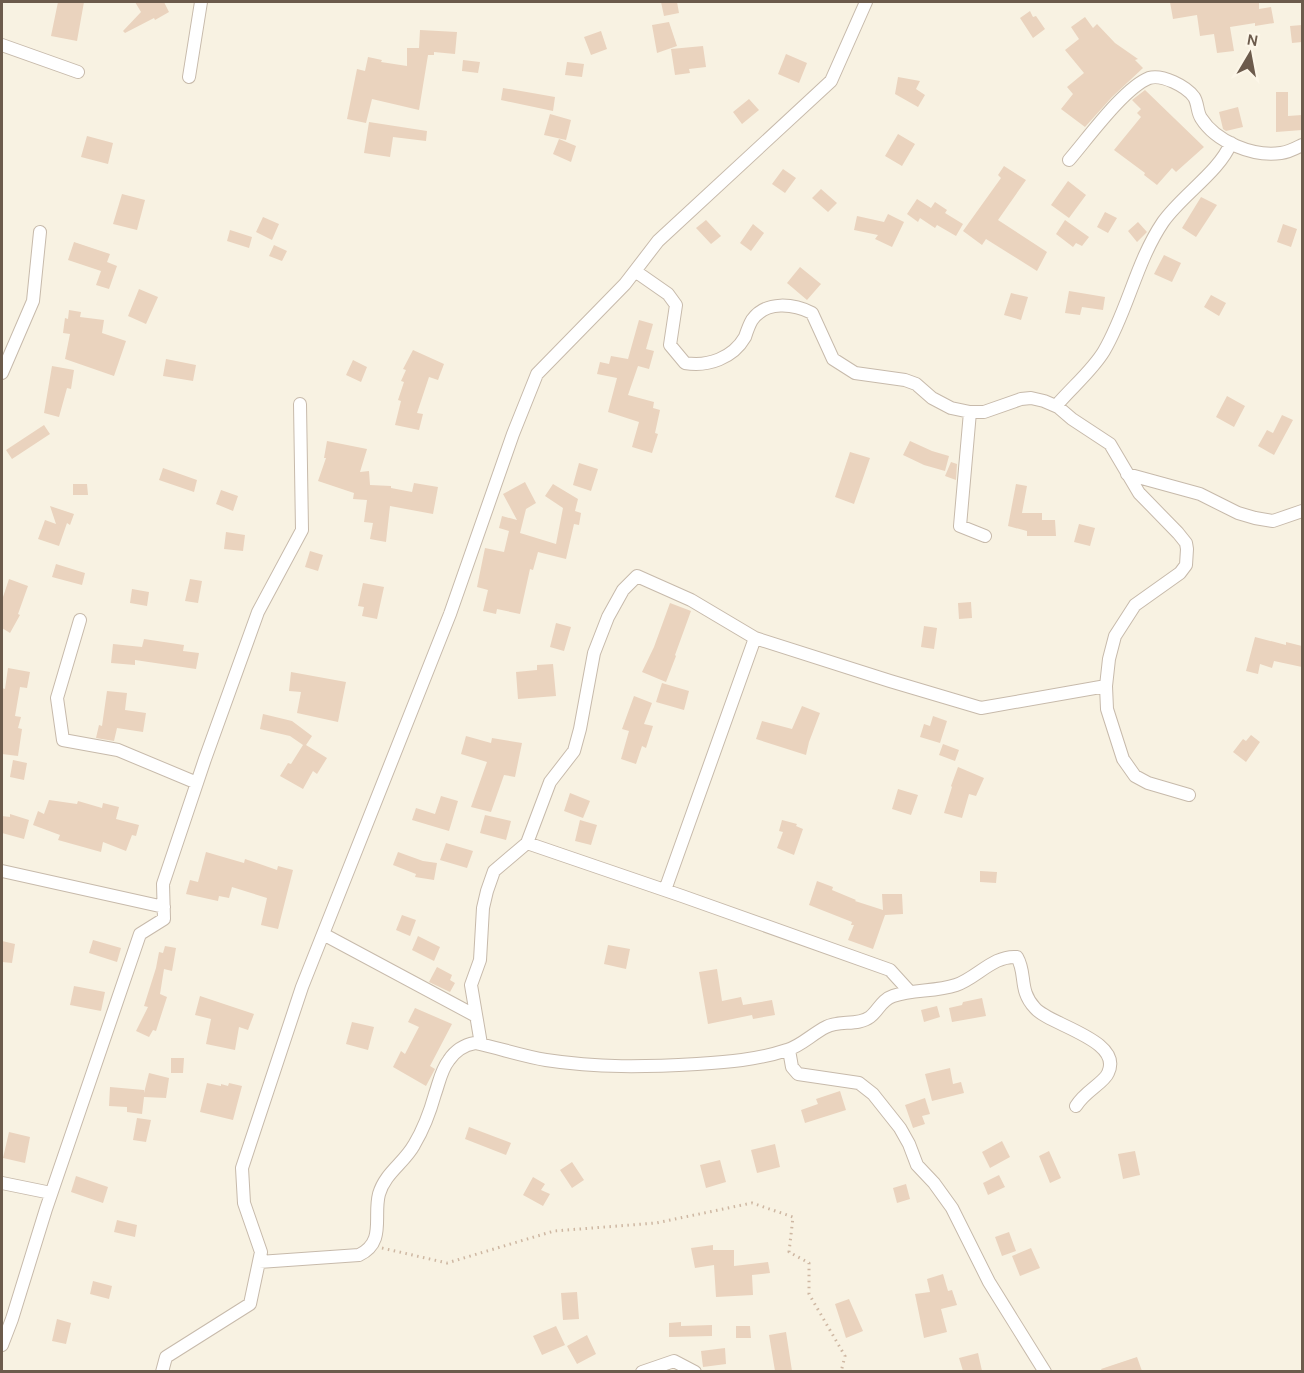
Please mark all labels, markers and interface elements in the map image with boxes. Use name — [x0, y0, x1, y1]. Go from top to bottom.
north arrow — [1220, 24, 1280, 84]
text: N — [1245, 29, 1260, 50]

